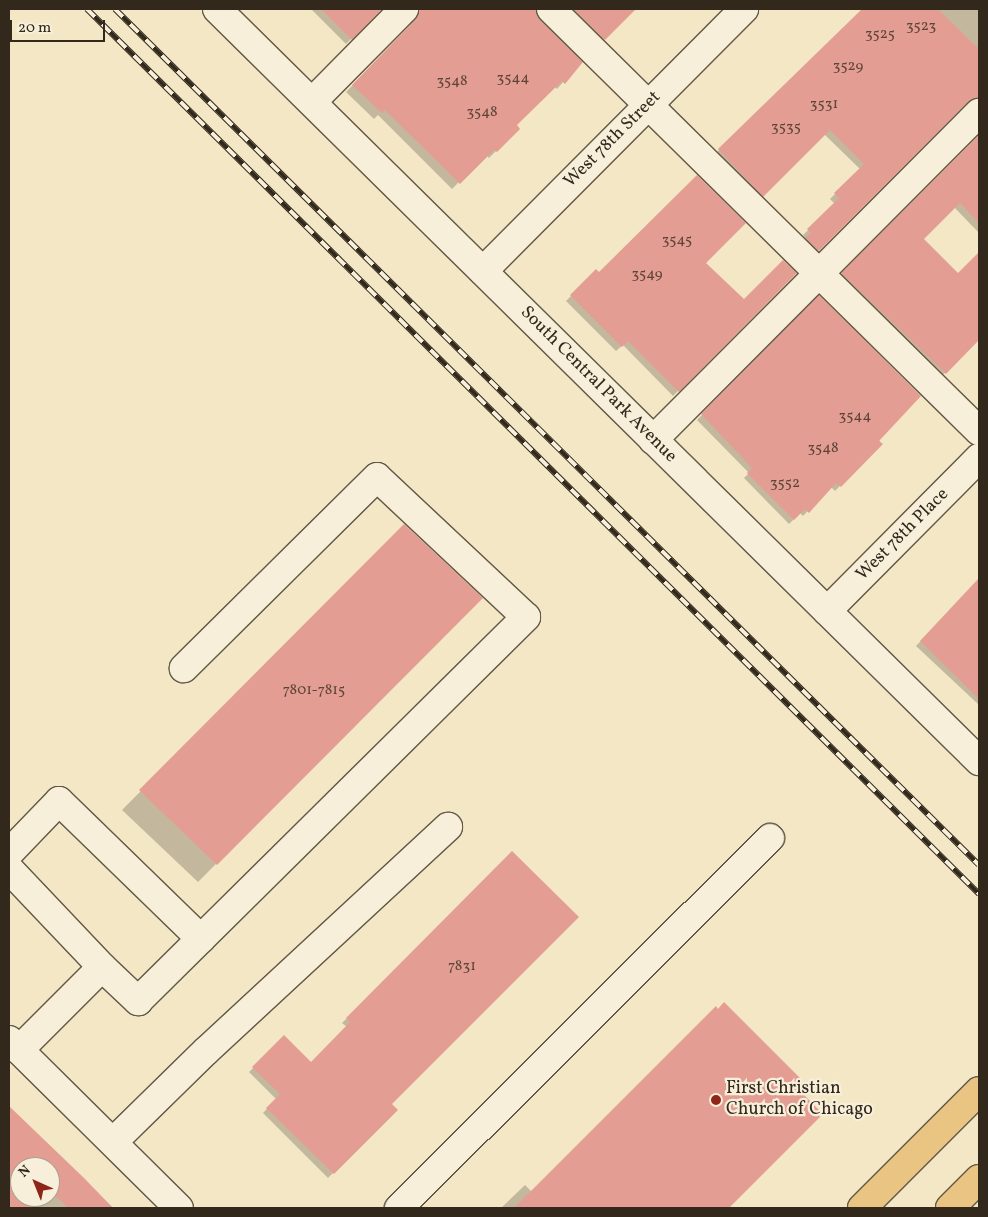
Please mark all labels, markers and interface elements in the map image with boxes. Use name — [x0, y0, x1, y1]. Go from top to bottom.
scale bar — [12, 10, 108, 42]
text: 20 m — [18, 18, 51, 39]
house number: 3523 — [906, 18, 936, 36]
house number: 3525 — [865, 26, 895, 44]
house number: 3529 — [833, 58, 863, 76]
house number: 3544 — [497, 70, 529, 88]
house number: 3548 — [436, 73, 468, 91]
street label: West 78th Street — [560, 87, 666, 193]
house number: 3531 — [810, 96, 838, 114]
house number: 3548 — [466, 104, 498, 122]
house number: 3535 — [771, 119, 801, 137]
house number: 3545 — [662, 232, 692, 250]
house number: 3549 — [631, 266, 663, 284]
street label: South Central Park Avenue — [515, 302, 681, 468]
house number: 3544 — [839, 408, 871, 426]
house number: 3548 — [807, 440, 839, 458]
house number: 3552 — [770, 475, 800, 493]
street label: West 78th Place — [852, 484, 954, 586]
house number: 7801-7815 — [283, 682, 345, 700]
house number: 7831 — [448, 958, 476, 976]
place label: First Christian Church of Chicago — [726, 1079, 871, 1122]
marker: First Christian Church of Chicago — [710, 1094, 722, 1106]
north arrow — [10, 1157, 60, 1207]
text: N — [15, 1161, 35, 1182]

